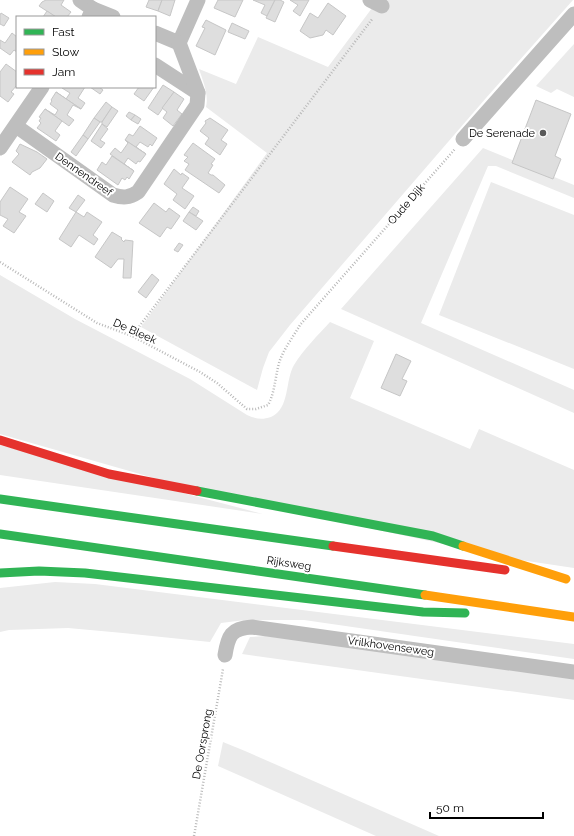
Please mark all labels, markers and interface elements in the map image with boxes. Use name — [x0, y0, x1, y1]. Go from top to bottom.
legend — [16, 16, 156, 88]
text: Fast — [52, 25, 75, 39]
text: Slow — [52, 45, 79, 59]
text: Jam — [52, 65, 75, 79]
place label: De Serenade — [469, 127, 536, 140]
marker: De Serenade — [538, 128, 548, 138]
street label: Dennendreef — [53, 150, 115, 199]
street label: Oude Dijk — [385, 181, 428, 227]
street label: De Bleek — [111, 316, 159, 347]
street label: Rijksweg — [266, 554, 312, 573]
street label: Vrilkhovenseweg — [347, 634, 435, 659]
street label: De Oorsprong — [190, 708, 215, 780]
scale bar — [430, 794, 543, 820]
text: 50 m — [436, 801, 464, 815]

